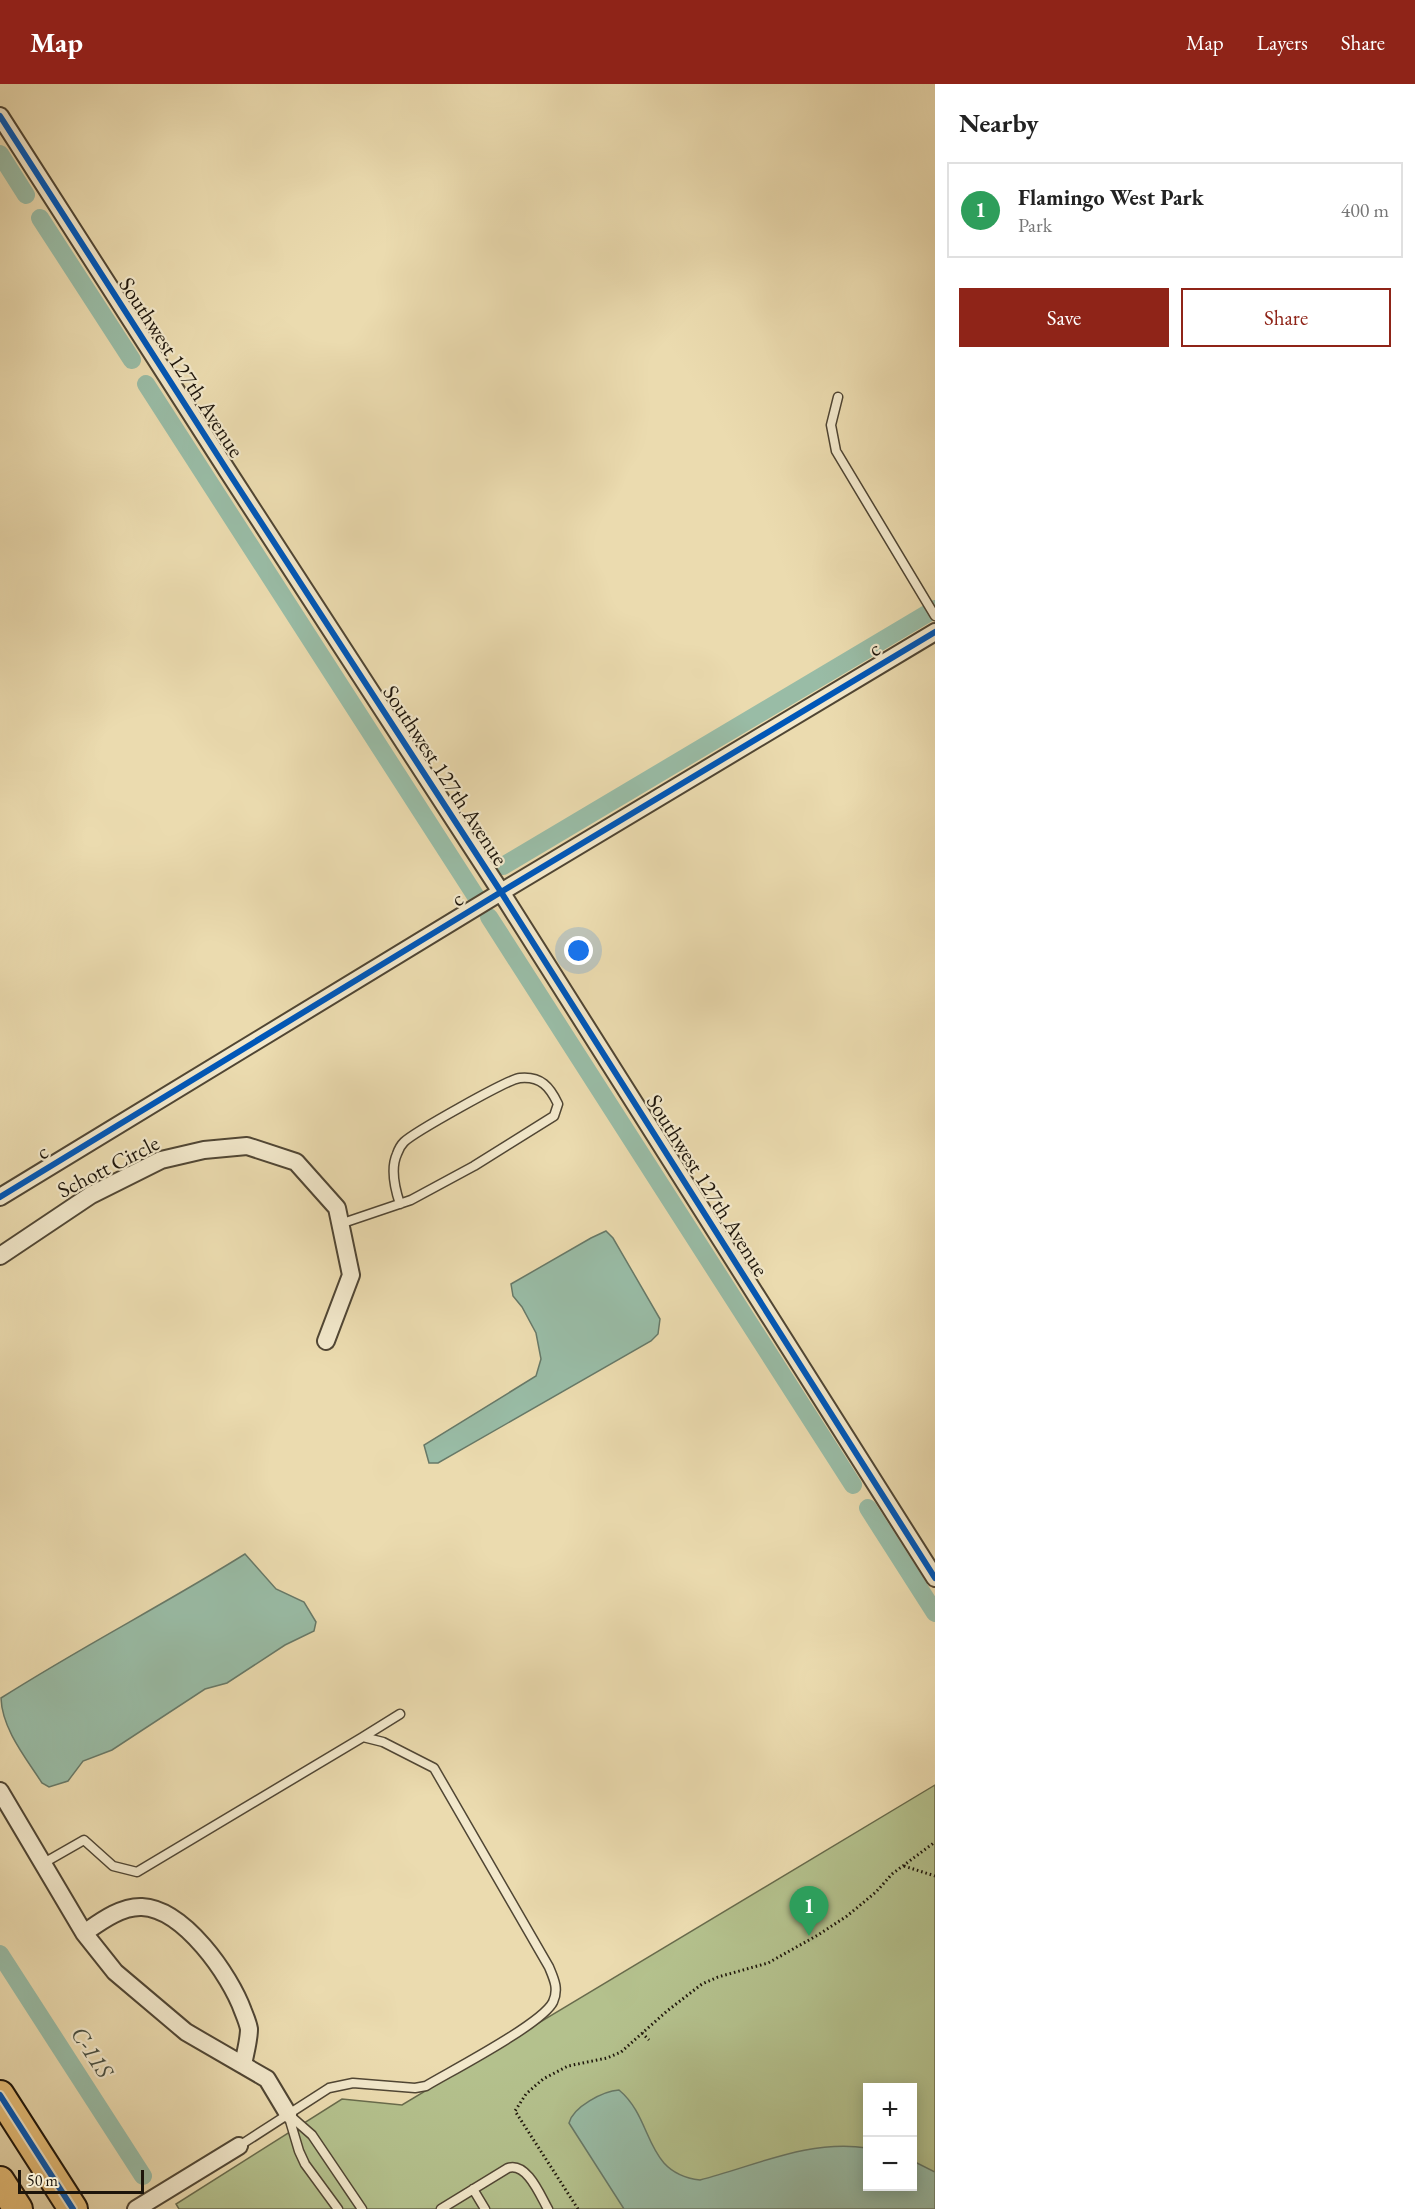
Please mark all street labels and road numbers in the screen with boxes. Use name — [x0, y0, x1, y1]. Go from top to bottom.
street label: Southwest 127th Avenue — [112, 272, 251, 463]
street label: c — [863, 634, 886, 663]
street label: Southwest 127th Avenue — [376, 680, 515, 871]
street label: c — [446, 884, 469, 913]
street label: Southwest 127th Avenue — [640, 1089, 776, 1282]
street label: Schott Circle — [52, 1128, 165, 1205]
street label: c — [31, 1137, 54, 1166]

